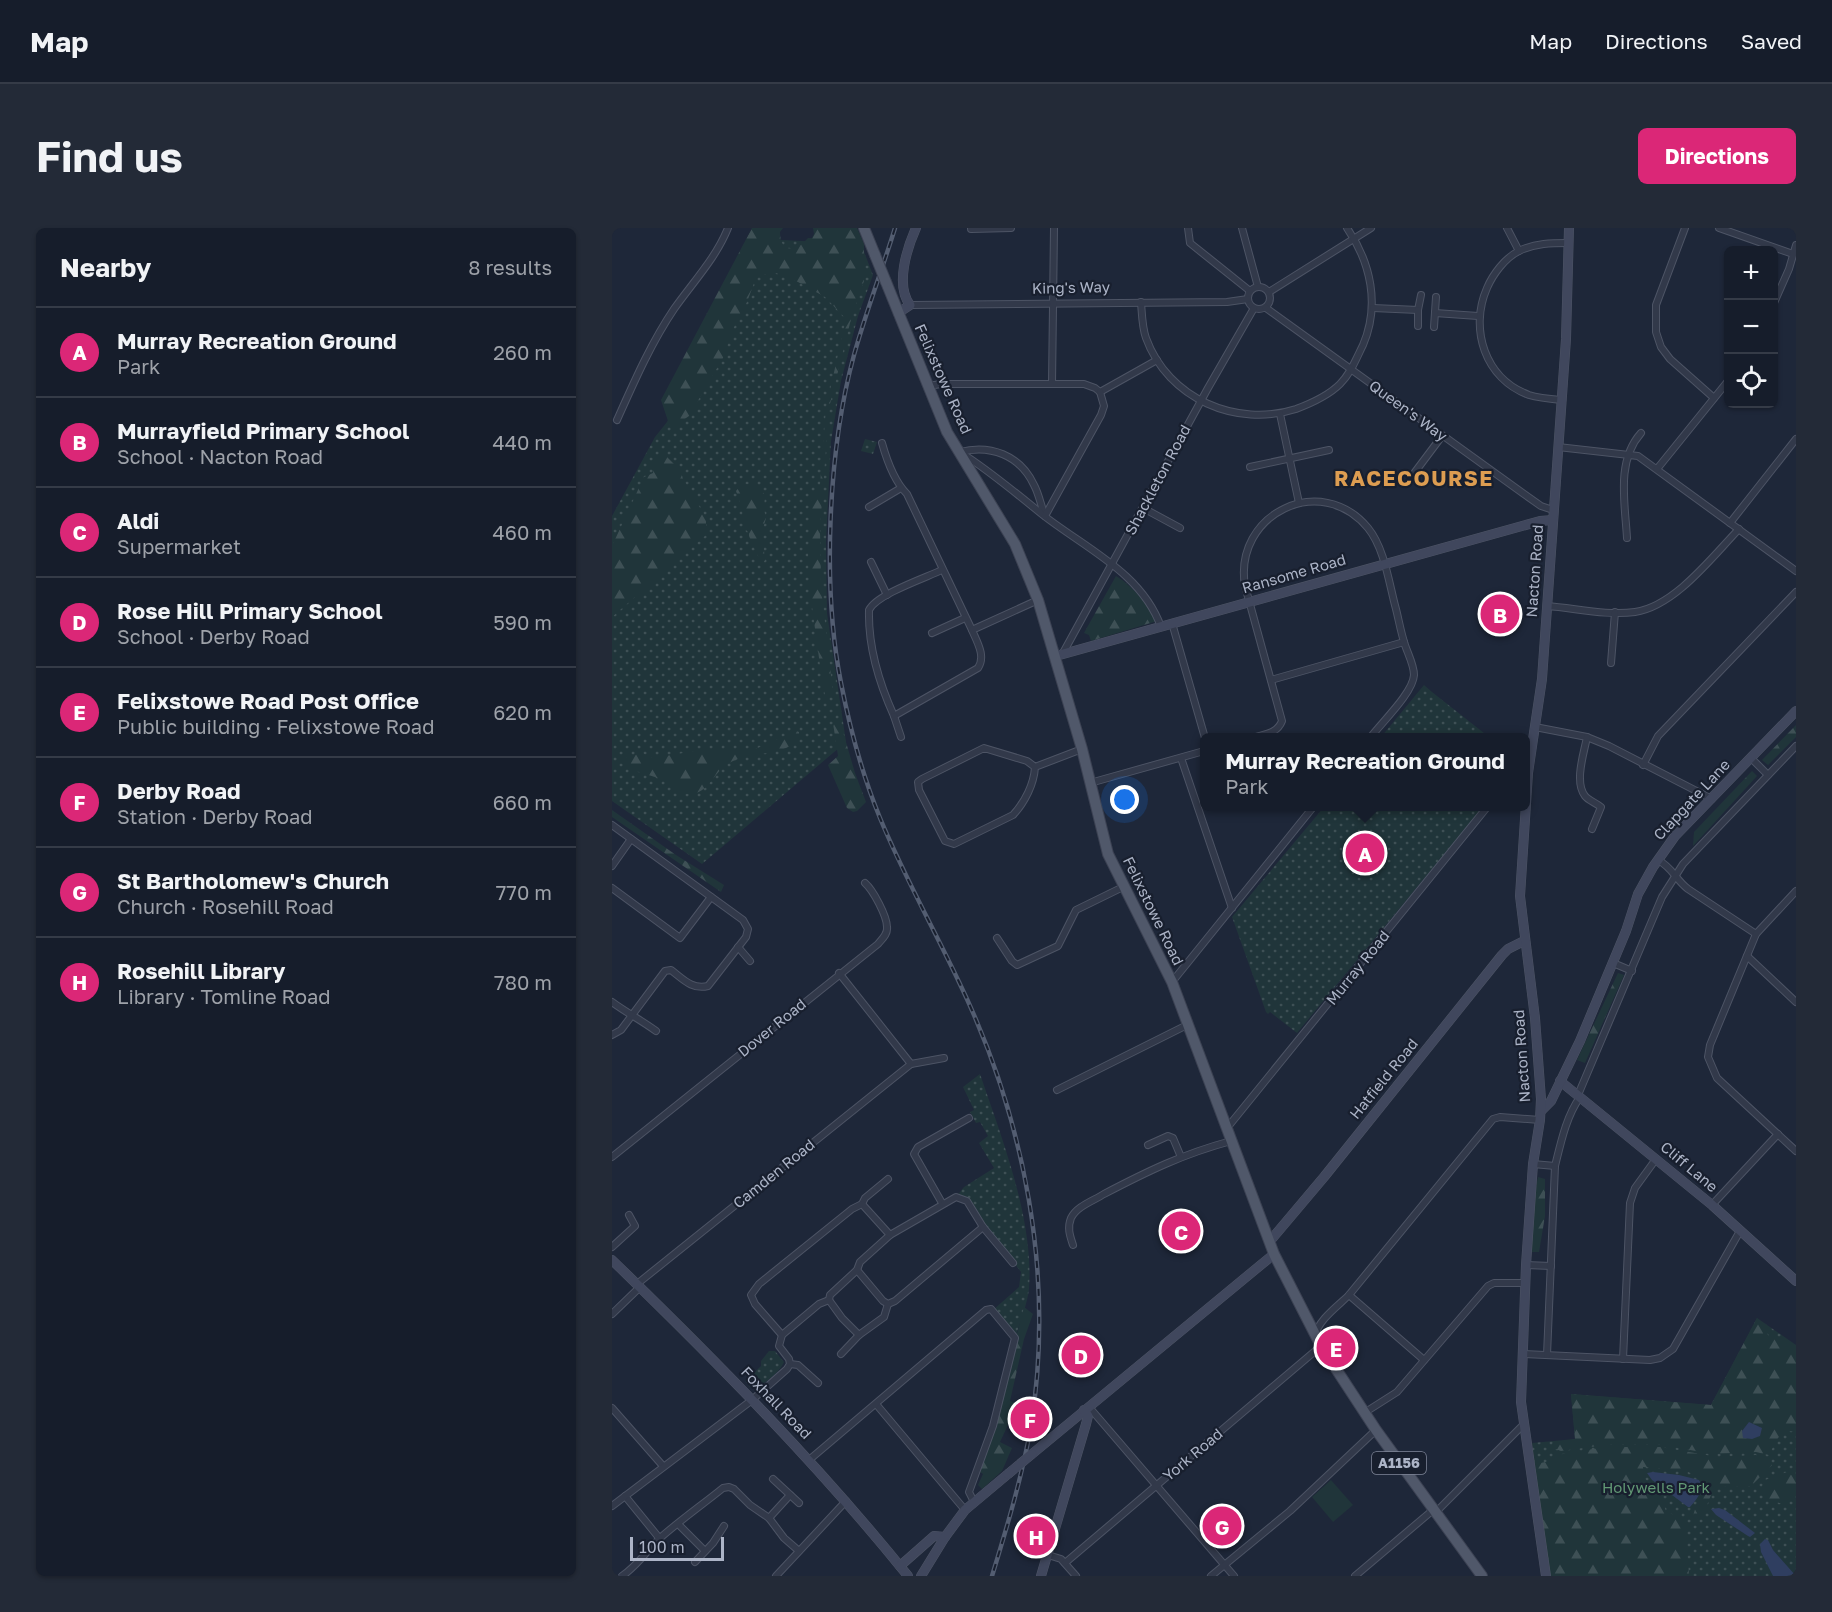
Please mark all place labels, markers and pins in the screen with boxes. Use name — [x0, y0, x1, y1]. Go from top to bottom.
pin: B — [1480, 592, 1520, 636]
pin: A — [1346, 830, 1384, 876]
pin: C — [1162, 1208, 1200, 1254]
pin: E — [1316, 1326, 1356, 1370]
pin: D — [1062, 1332, 1100, 1378]
pin: F — [1010, 1396, 1050, 1442]
pin: G — [1202, 1504, 1242, 1548]
pin: H — [1016, 1514, 1056, 1558]

